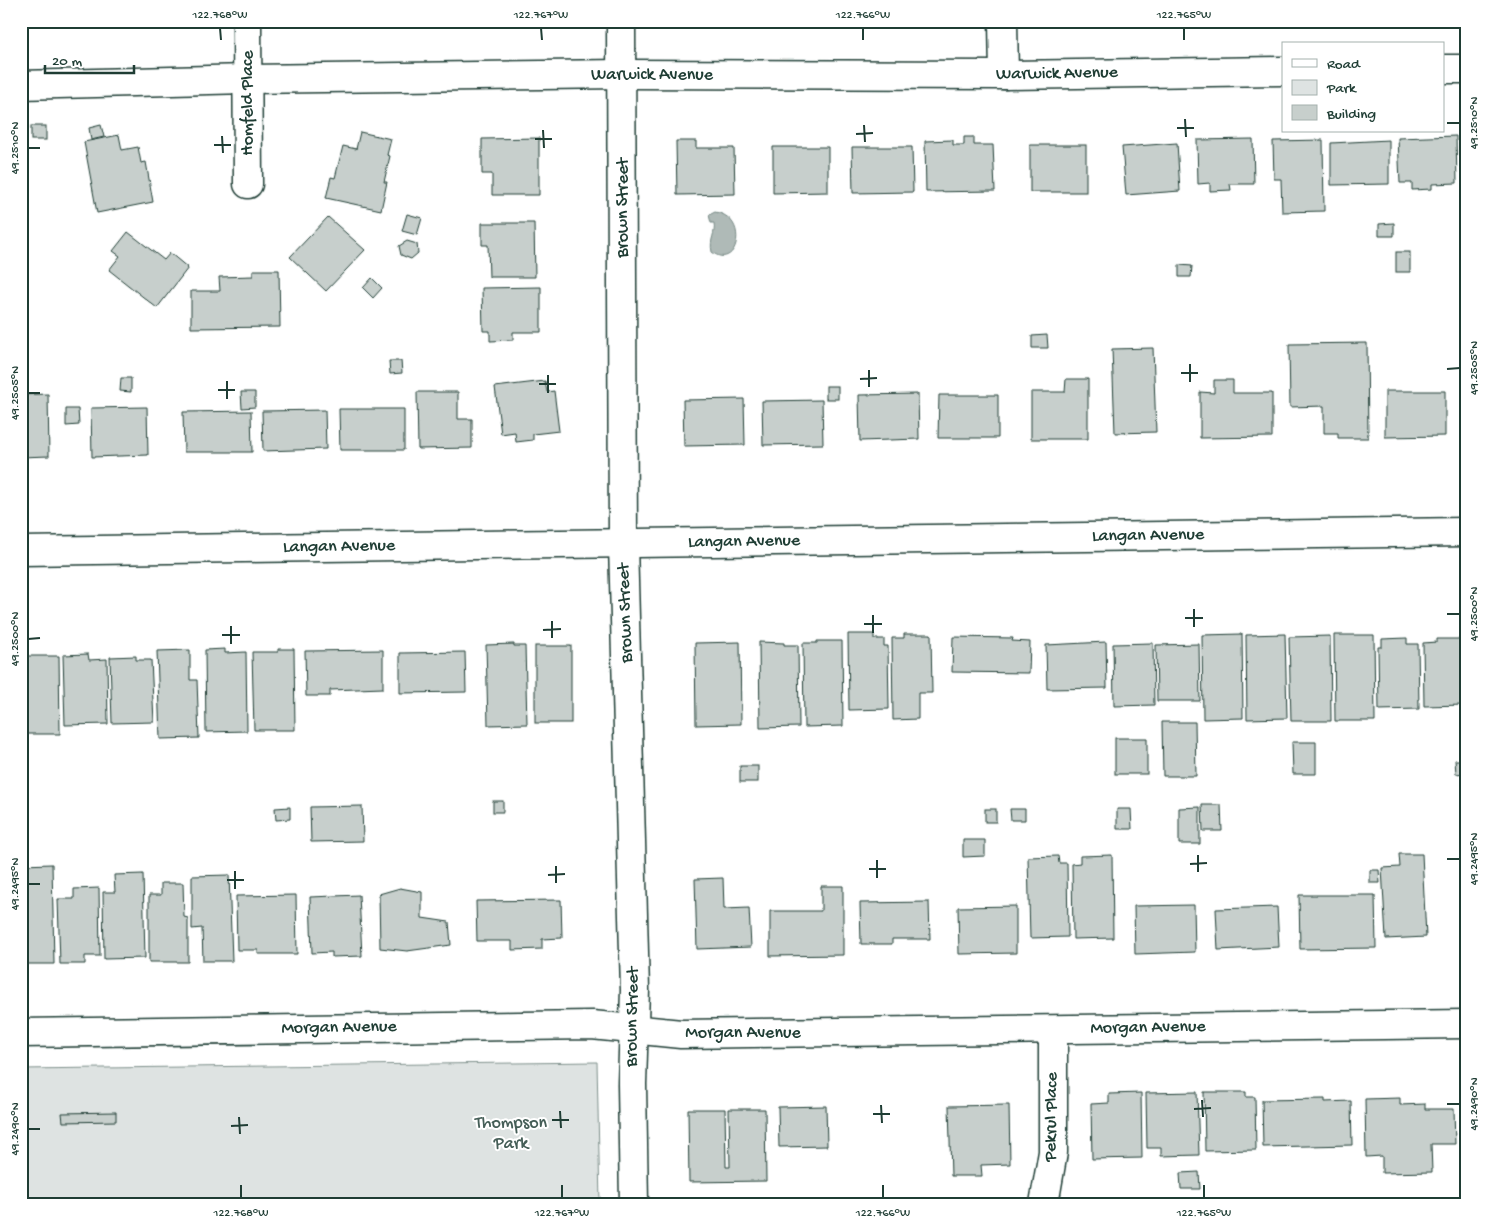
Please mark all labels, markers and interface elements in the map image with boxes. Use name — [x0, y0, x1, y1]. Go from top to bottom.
text: 122.768°W — [192, 9, 247, 23]
text: 122.767°W — [513, 9, 568, 23]
text: 122.766°W — [835, 9, 890, 23]
text: 122.765°W — [1156, 9, 1211, 23]
scale bar — [45, 42, 134, 74]
legend — [1282, 42, 1444, 132]
street label: Homfeld Place — [238, 50, 259, 156]
text: 20 m — [52, 53, 82, 71]
text: Road — [1327, 56, 1361, 74]
street label: Warwick Avenue — [996, 62, 1119, 86]
street label: Warwick Avenue — [591, 65, 714, 86]
text: Park — [1326, 80, 1357, 98]
text: 49.2510°N — [1468, 97, 1482, 149]
text: Building — [1326, 106, 1376, 124]
text: 49.2510°N — [9, 122, 23, 174]
street label: Brown Street — [613, 157, 634, 259]
text: 49.2505°N — [1468, 341, 1482, 395]
text: 49.2505°N — [9, 366, 23, 420]
street label: Langan Avenue — [1092, 525, 1205, 547]
street label: Langan Avenue — [688, 531, 801, 553]
street label: Langan Avenue — [283, 536, 396, 558]
street label: Brown Street — [614, 561, 638, 664]
text: 49.2500°N — [1468, 587, 1482, 641]
text: 49.2500°N — [9, 612, 23, 666]
text: 49.2495°N — [1468, 833, 1482, 885]
text: 49.2495°N — [9, 858, 23, 910]
street label: Brown Street — [622, 965, 644, 1068]
street label: Morgan Avenue — [281, 1016, 398, 1040]
street label: Morgan Avenue — [1090, 1016, 1207, 1040]
street label: Morgan Avenue — [685, 1023, 801, 1044]
street label: Pekrul Place — [1041, 1071, 1063, 1163]
text: 49.2490°N — [1468, 1077, 1482, 1131]
text: 49.2490°N — [9, 1102, 23, 1156]
park label: Thompson Park — [474, 1113, 547, 1155]
text: 122.768°W — [213, 1207, 268, 1221]
text: 122.767°W — [534, 1207, 589, 1221]
text: 122.766°W — [855, 1207, 910, 1221]
text: 122.765°W — [1176, 1207, 1231, 1221]

